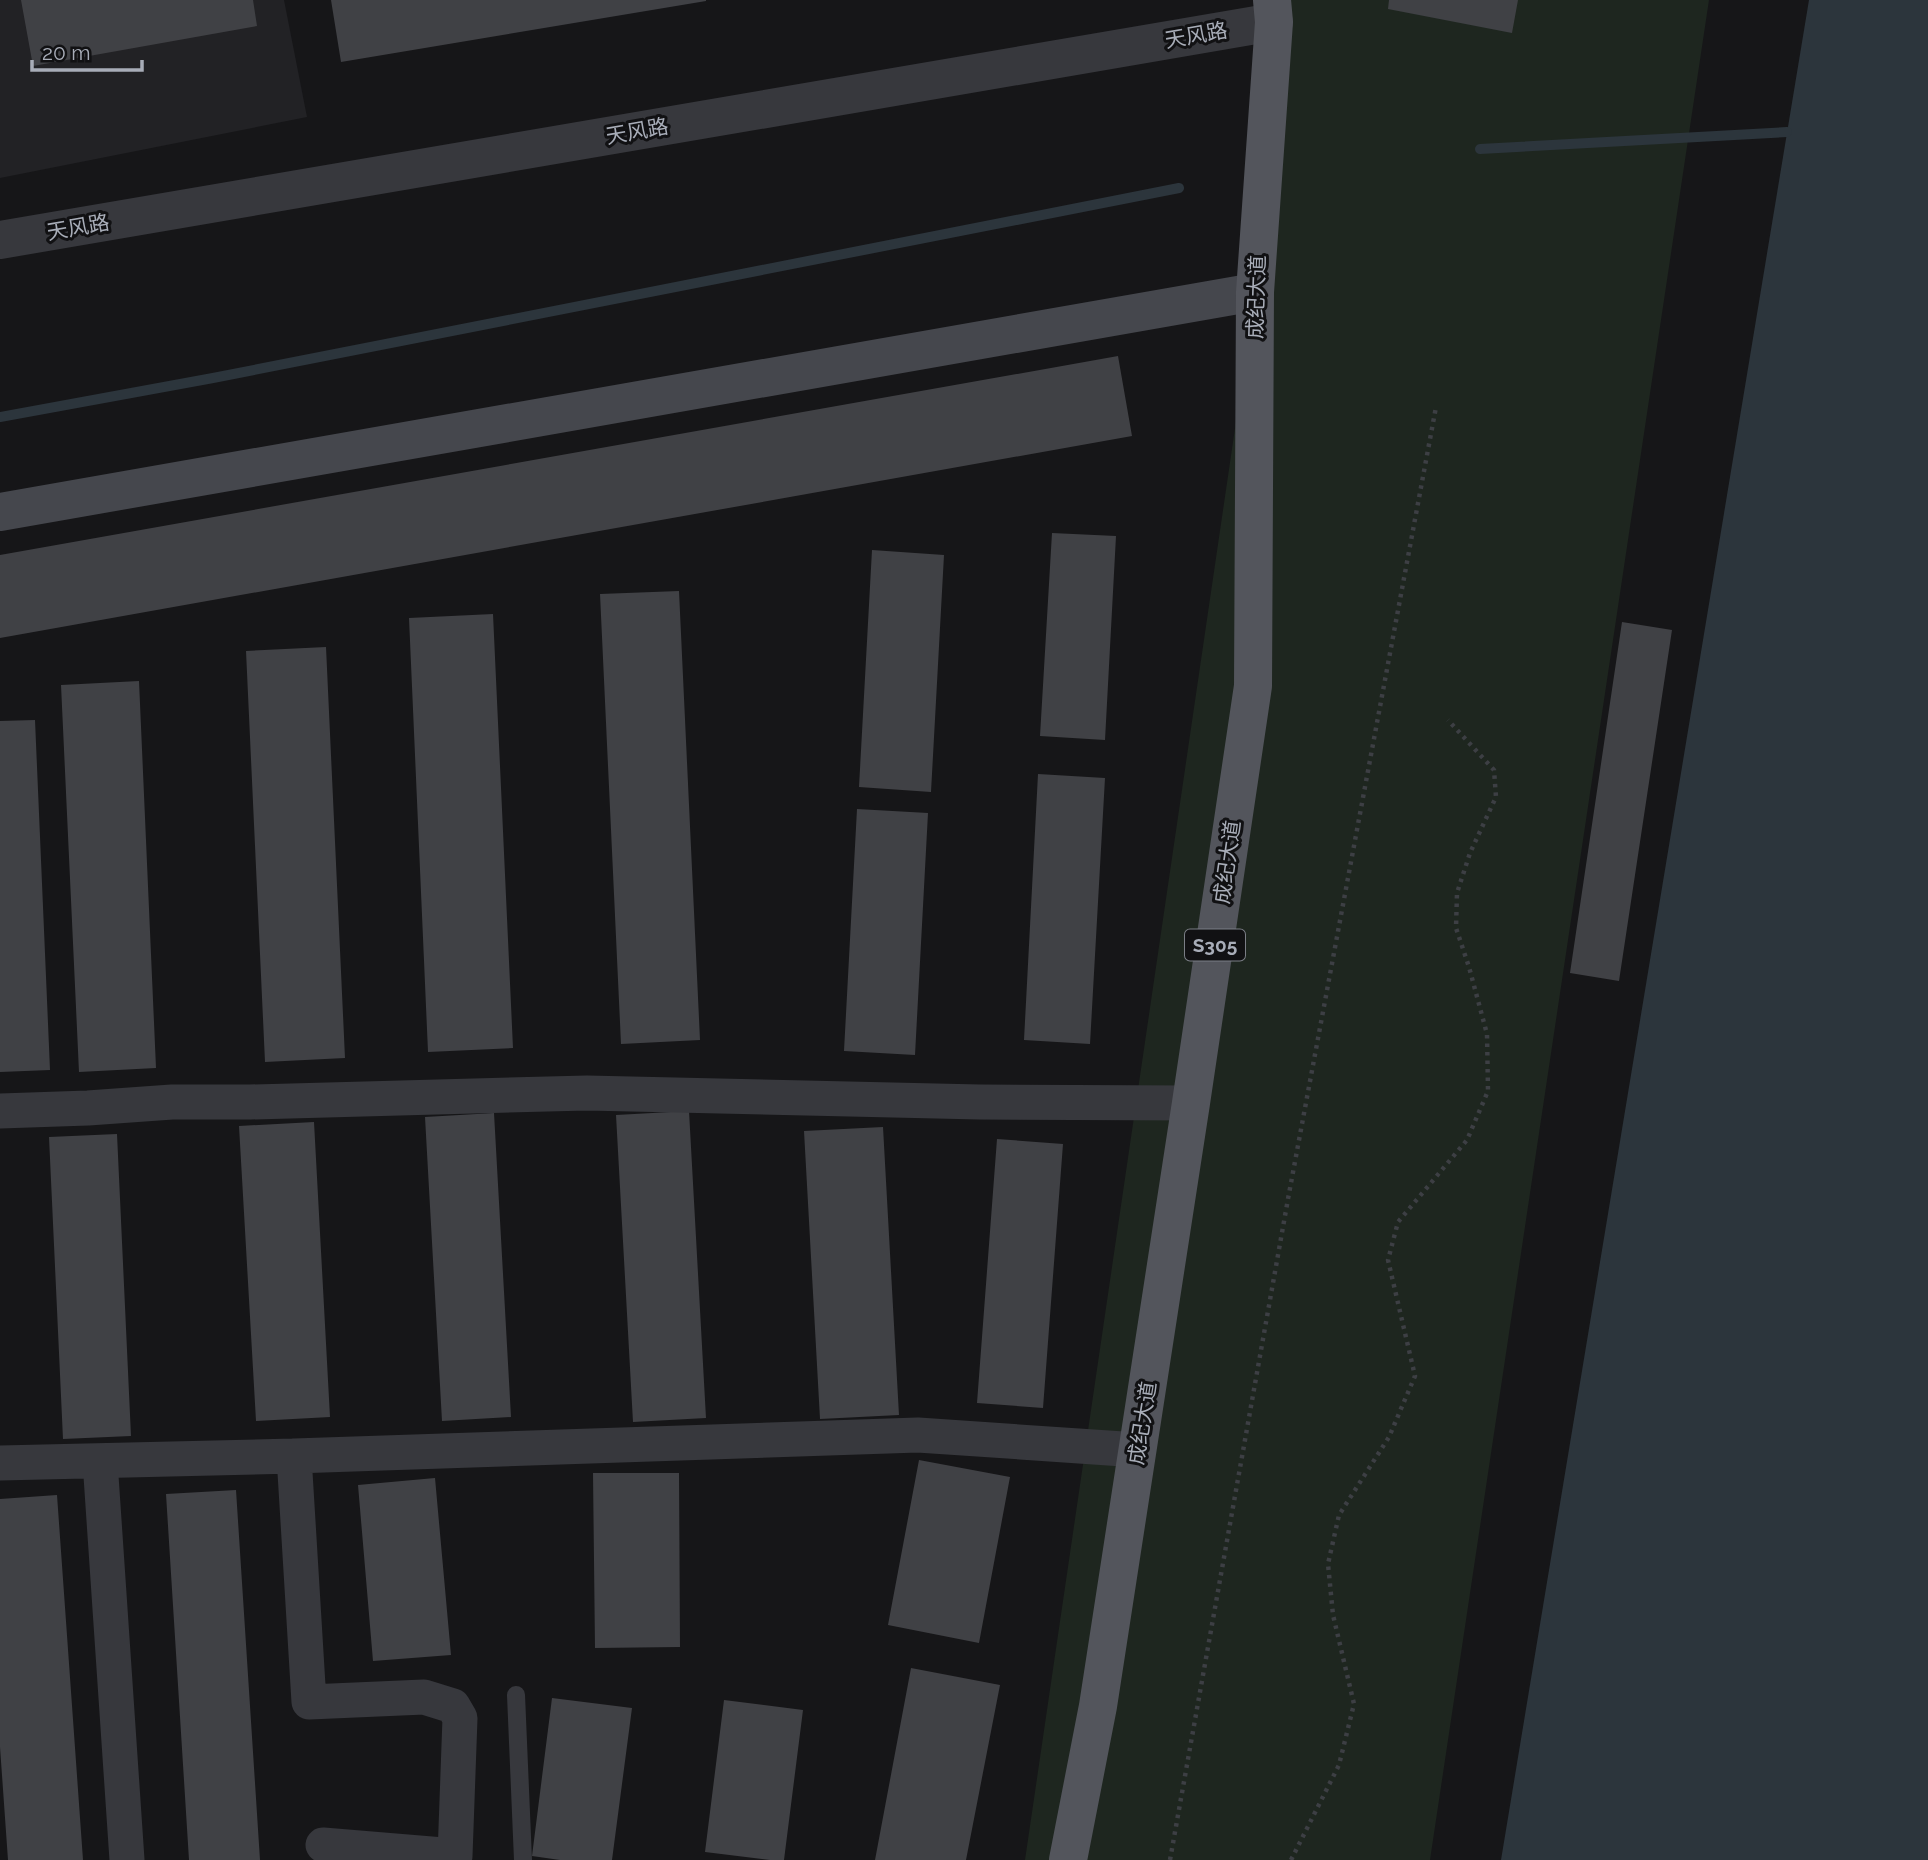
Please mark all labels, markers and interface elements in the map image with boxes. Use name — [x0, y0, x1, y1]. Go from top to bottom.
street label: 天风路 — [1163, 17, 1229, 53]
scale bar — [32, 28, 142, 72]
text: 20 m — [42, 40, 90, 65]
street label: 天风路 — [604, 113, 670, 149]
street label: 天风路 — [45, 209, 111, 245]
street label: 成纪大道 — [1242, 255, 1270, 339]
street label: 成纪大道 — [1209, 819, 1245, 905]
road number: S305 — [1185, 930, 1245, 960]
street label: 成纪大道 — [1123, 1380, 1161, 1466]

